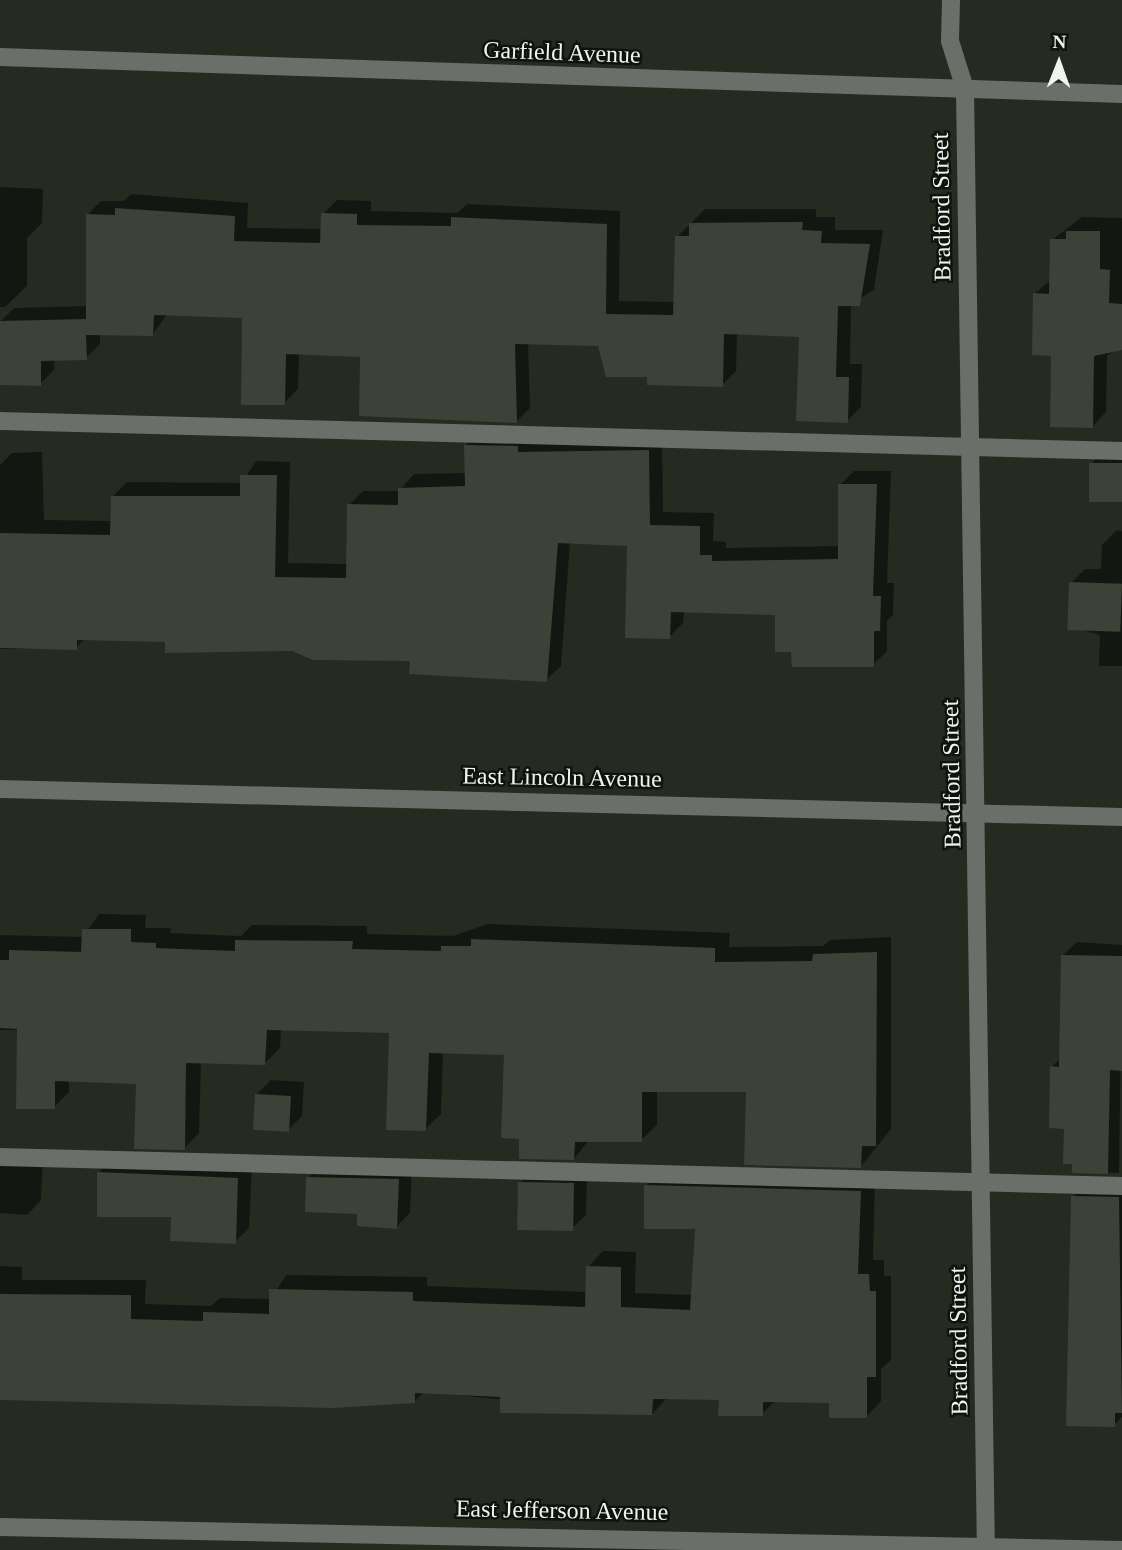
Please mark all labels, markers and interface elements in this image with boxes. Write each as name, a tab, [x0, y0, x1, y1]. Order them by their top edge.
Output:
north arrow	[1024, 28, 1094, 98]
text: N	[1052, 31, 1066, 52]
street label: Garfield Avenue	[482, 36, 642, 70]
street label: Bradford Street	[926, 132, 958, 282]
street label: Bradford Street	[936, 699, 968, 849]
street label: East Lincoln Avenue	[461, 762, 663, 794]
street label: Bradford Street	[943, 1266, 975, 1416]
street label: East Jefferson Avenue	[455, 1495, 669, 1527]

